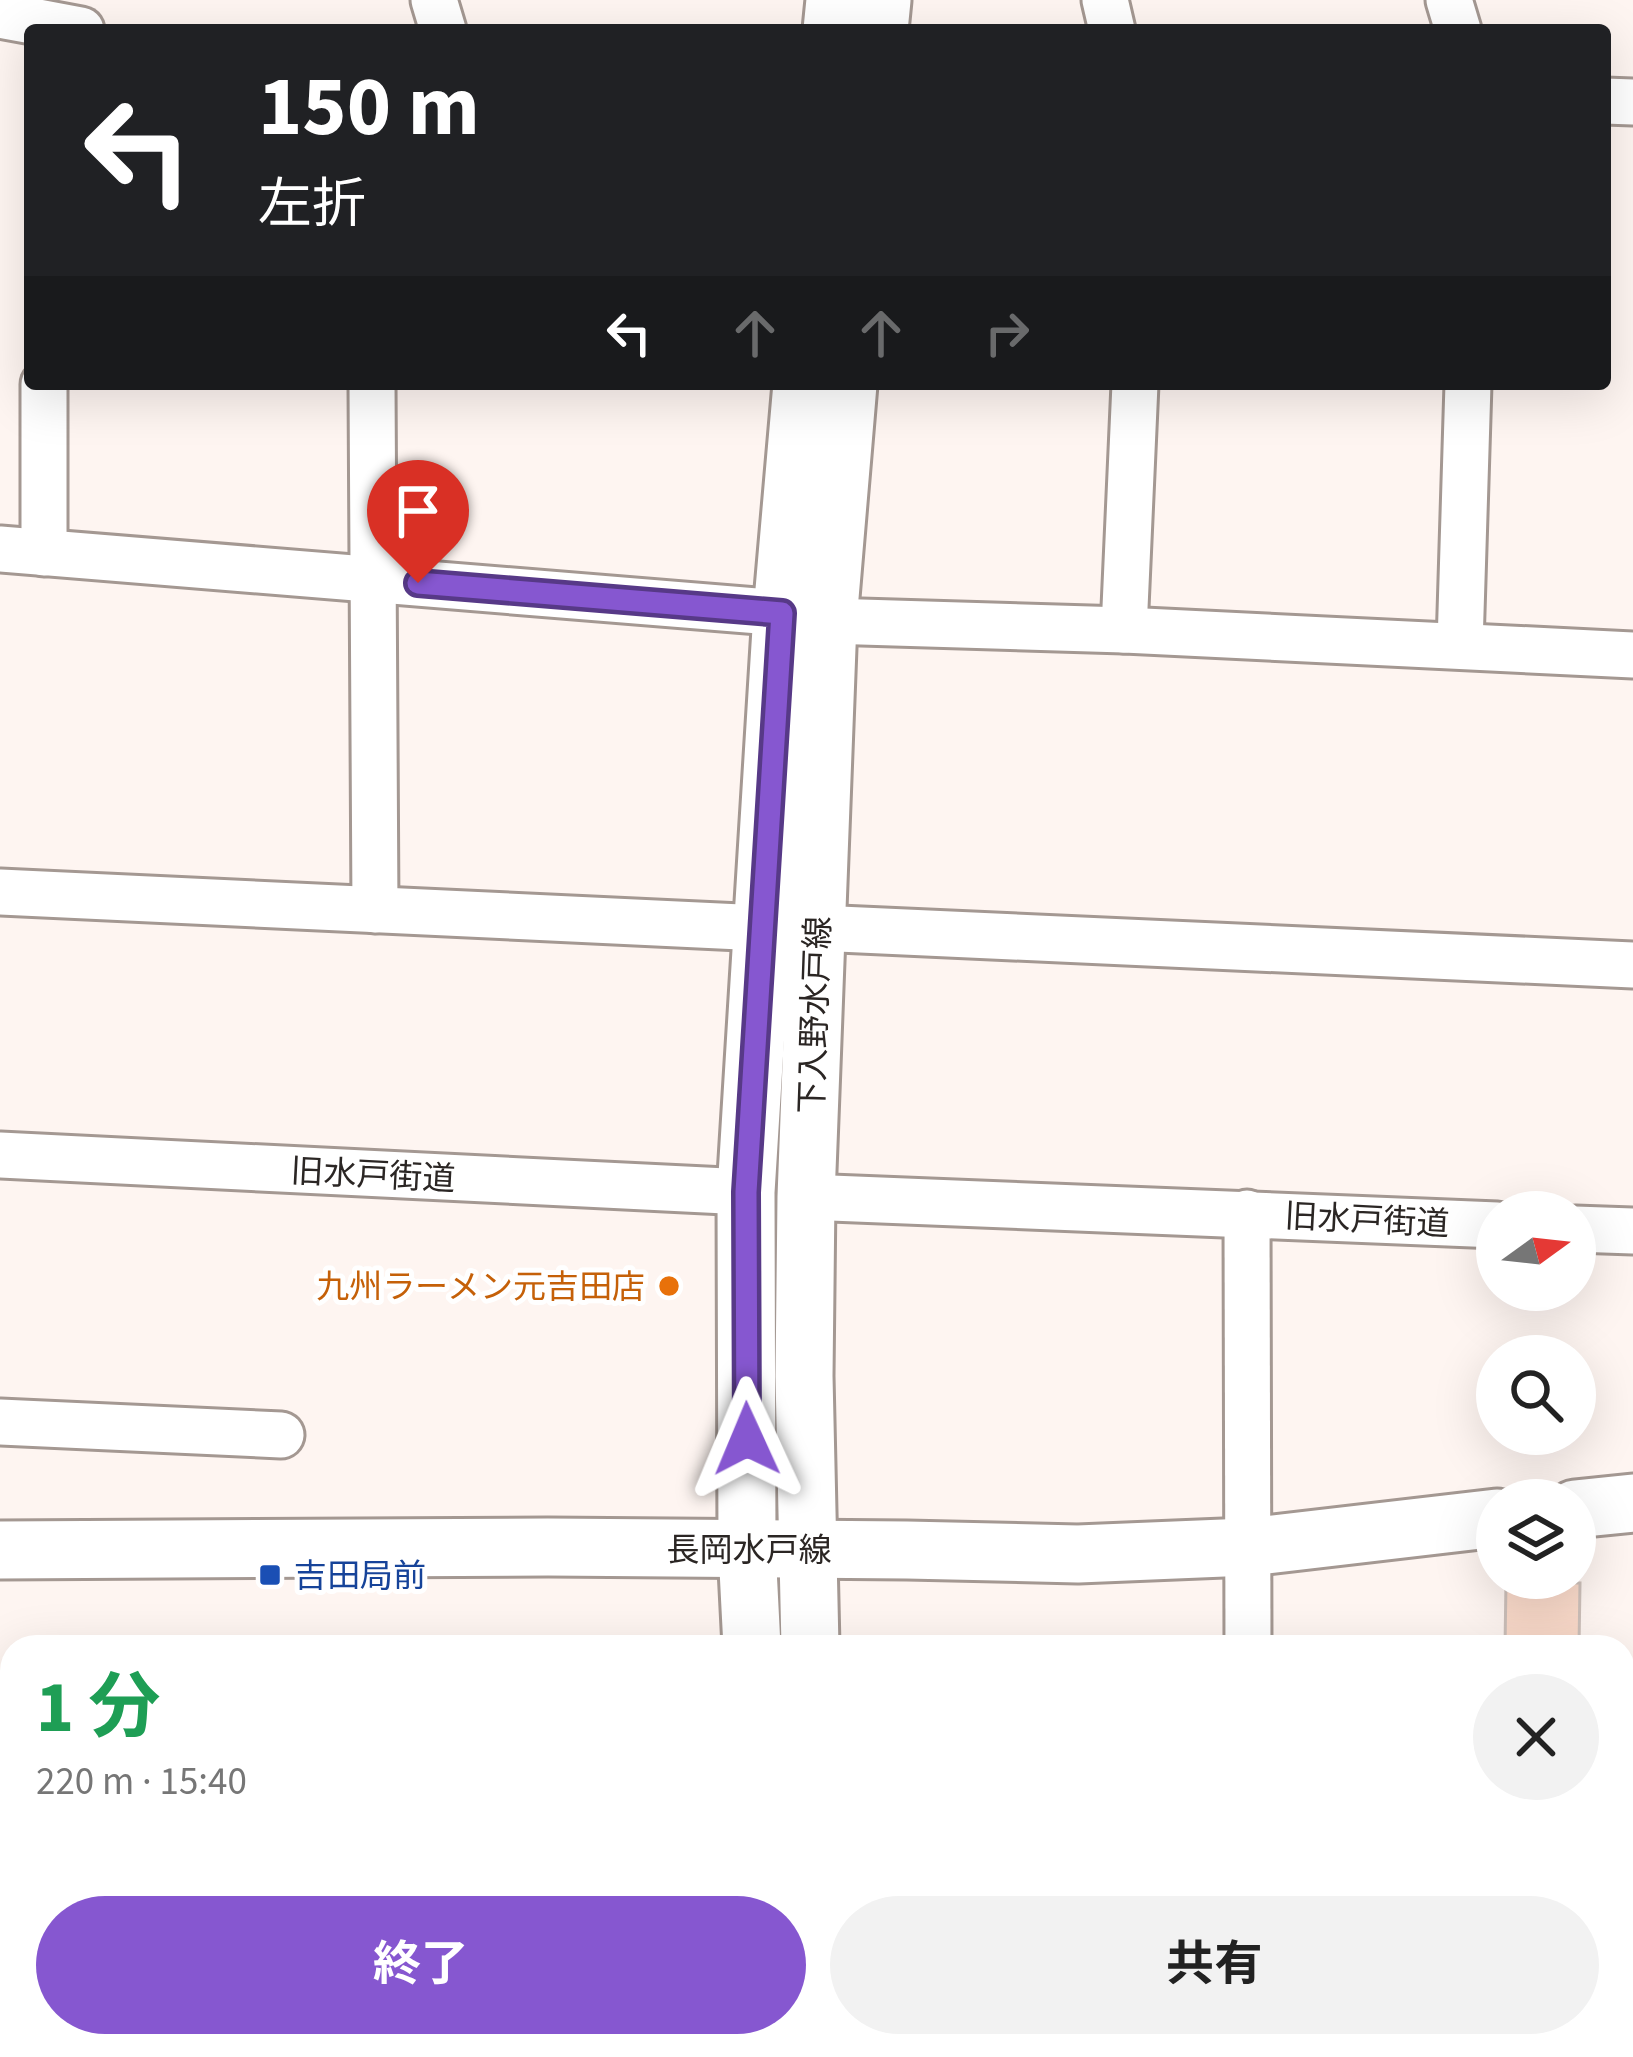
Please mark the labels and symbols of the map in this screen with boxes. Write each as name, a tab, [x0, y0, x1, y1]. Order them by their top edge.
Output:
pin	[367, 460, 469, 583]
street label: 下入野水戸線	[789, 915, 842, 1115]
street label: 旧水戸街道	[289, 1148, 457, 1203]
north arrow	[1476, 1191, 1596, 1311]
street label: 旧水戸街道	[1283, 1193, 1451, 1248]
place label: 九州ラーメン元吉田店	[316, 1264, 645, 1311]
marker: 九州ラーメン元吉田店	[656, 1273, 682, 1299]
position arrow	[684, 1376, 810, 1502]
street label: 長岡水戸線	[667, 1527, 832, 1574]
place label: 吉田局前	[294, 1553, 426, 1600]
marker: 吉田局前	[257, 1562, 283, 1588]

